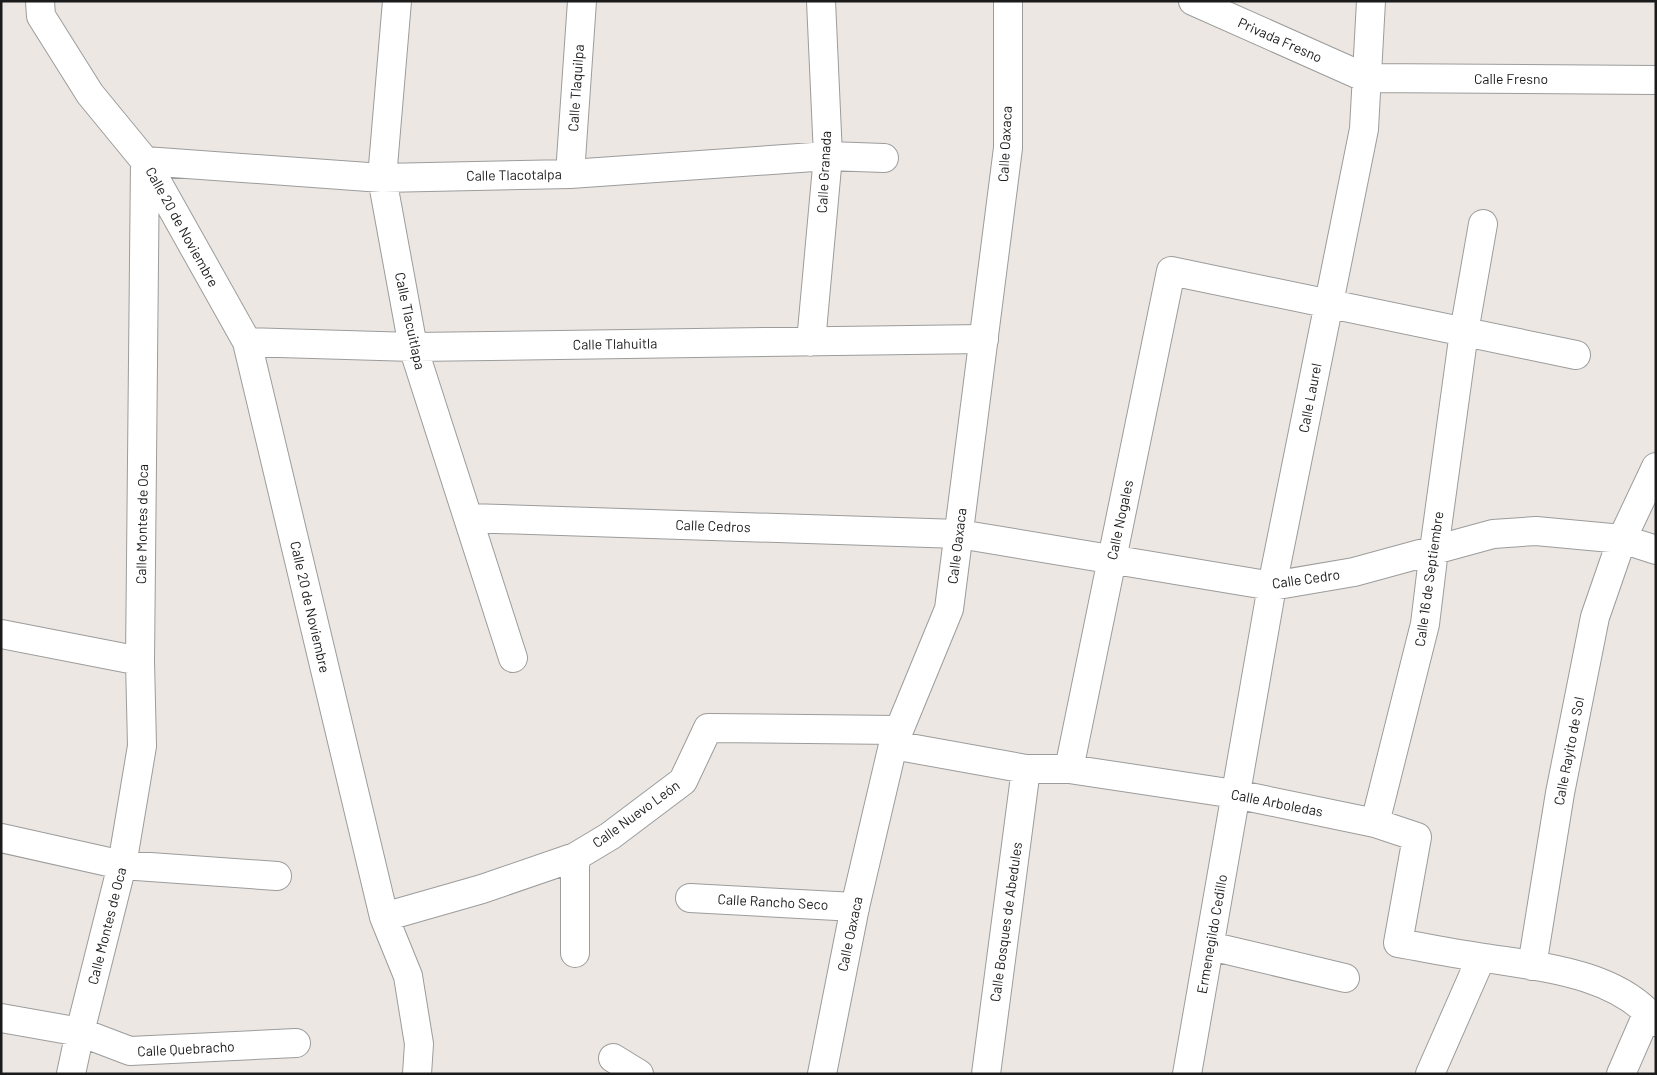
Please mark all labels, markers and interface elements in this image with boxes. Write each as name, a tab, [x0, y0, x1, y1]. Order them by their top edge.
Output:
street label: Privada Fresno	[1236, 13, 1325, 66]
street label: Calle Tlaquilpa	[564, 44, 587, 132]
street label: Calle Fresno	[1474, 70, 1548, 87]
street label: Calle Oaxaca	[994, 105, 1015, 183]
street label: Calle Granada	[813, 130, 834, 214]
street label: Calle 20 de Noviembre	[142, 164, 222, 290]
street label: Calle Tlacotalpa	[466, 165, 562, 184]
street label: Calle Tlacuitlapa	[392, 271, 429, 371]
street label: Calle Tlahuitla	[573, 334, 657, 353]
street label: Calle Laurel	[1294, 362, 1325, 434]
street label: Calle Montes de Oca	[132, 464, 151, 584]
street label: Calle Nogales	[1103, 478, 1136, 561]
street label: Calle Oaxaca	[943, 507, 970, 585]
street label: Calle 16 de Septiembre	[1411, 510, 1446, 648]
street label: Calle Cedros	[675, 516, 751, 535]
street label: Calle 20 de Noviembre	[287, 539, 334, 674]
street label: Calle Cedro	[1271, 565, 1341, 592]
street label: Calle Rayito de Sol	[1550, 695, 1587, 807]
street label: Calle Nuevo León	[589, 776, 683, 851]
street label: Calle Arboledas	[1230, 785, 1325, 820]
street label: Calle Bosques de Abedules	[986, 841, 1025, 1003]
street label: Calle Montes de Oca	[84, 865, 129, 986]
street label: Ermenegildo Cedillo	[1193, 873, 1230, 995]
street label: Calle Rancho Seco	[717, 890, 829, 913]
street label: Calle Oaxaca	[833, 895, 866, 973]
street label: Calle Quebracho	[137, 1037, 235, 1060]

